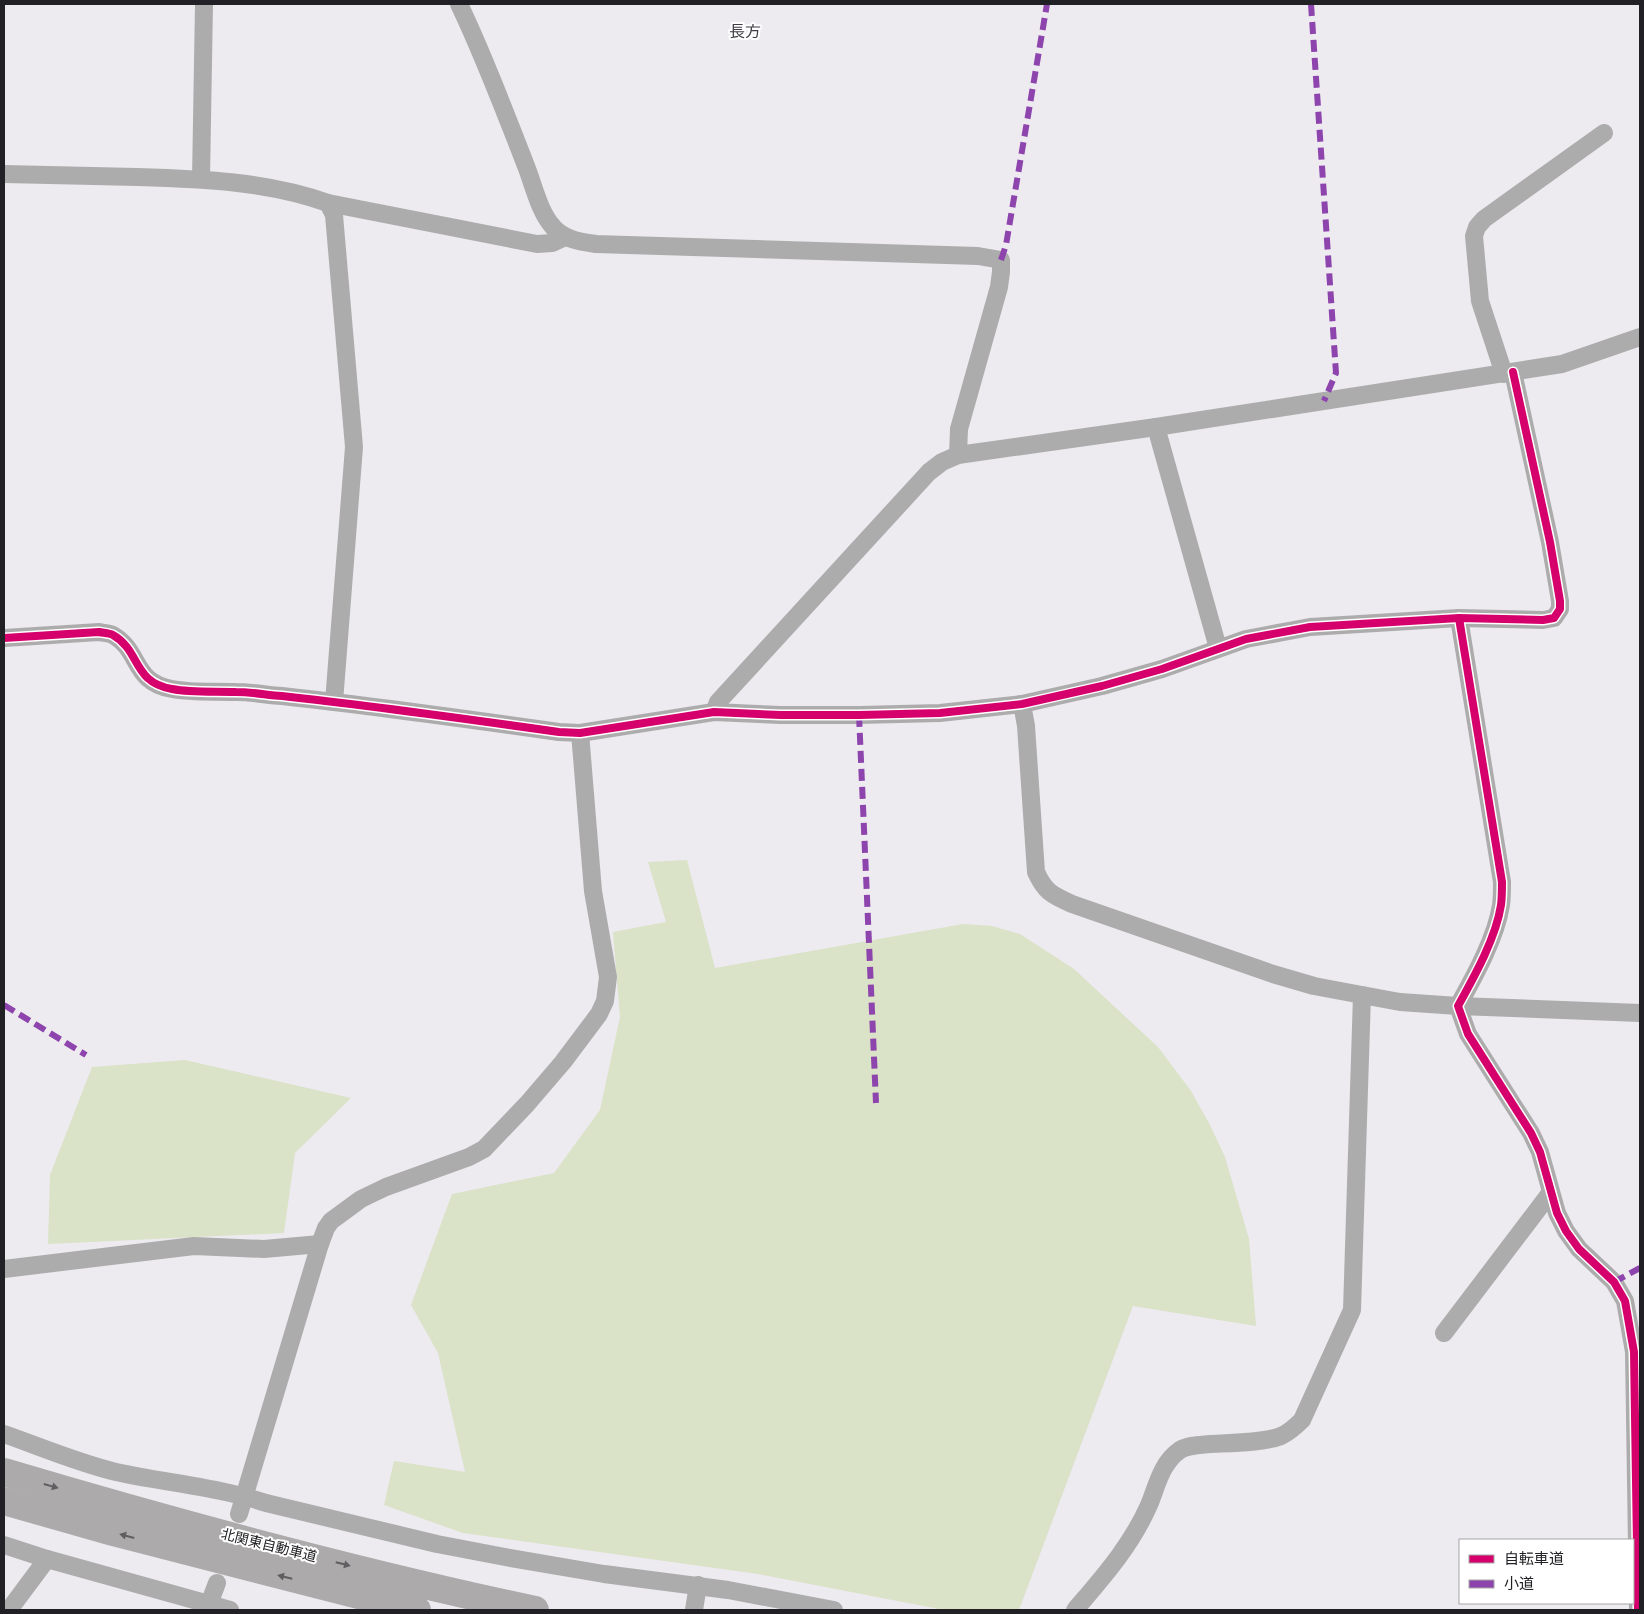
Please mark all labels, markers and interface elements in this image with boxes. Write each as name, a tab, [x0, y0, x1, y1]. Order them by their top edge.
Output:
district label: 長方	[729, 20, 761, 42]
one-way arrow	[43, 1482, 58, 1490]
street label: 北関東自動車道	[219, 1524, 319, 1566]
one-way arrow	[120, 1532, 135, 1540]
legend	[1459, 1539, 1634, 1604]
text: 自転車道	[1504, 1548, 1564, 1569]
one-way arrow	[335, 1560, 350, 1568]
one-way arrow	[277, 1573, 292, 1581]
text: 小道	[1504, 1573, 1534, 1594]

